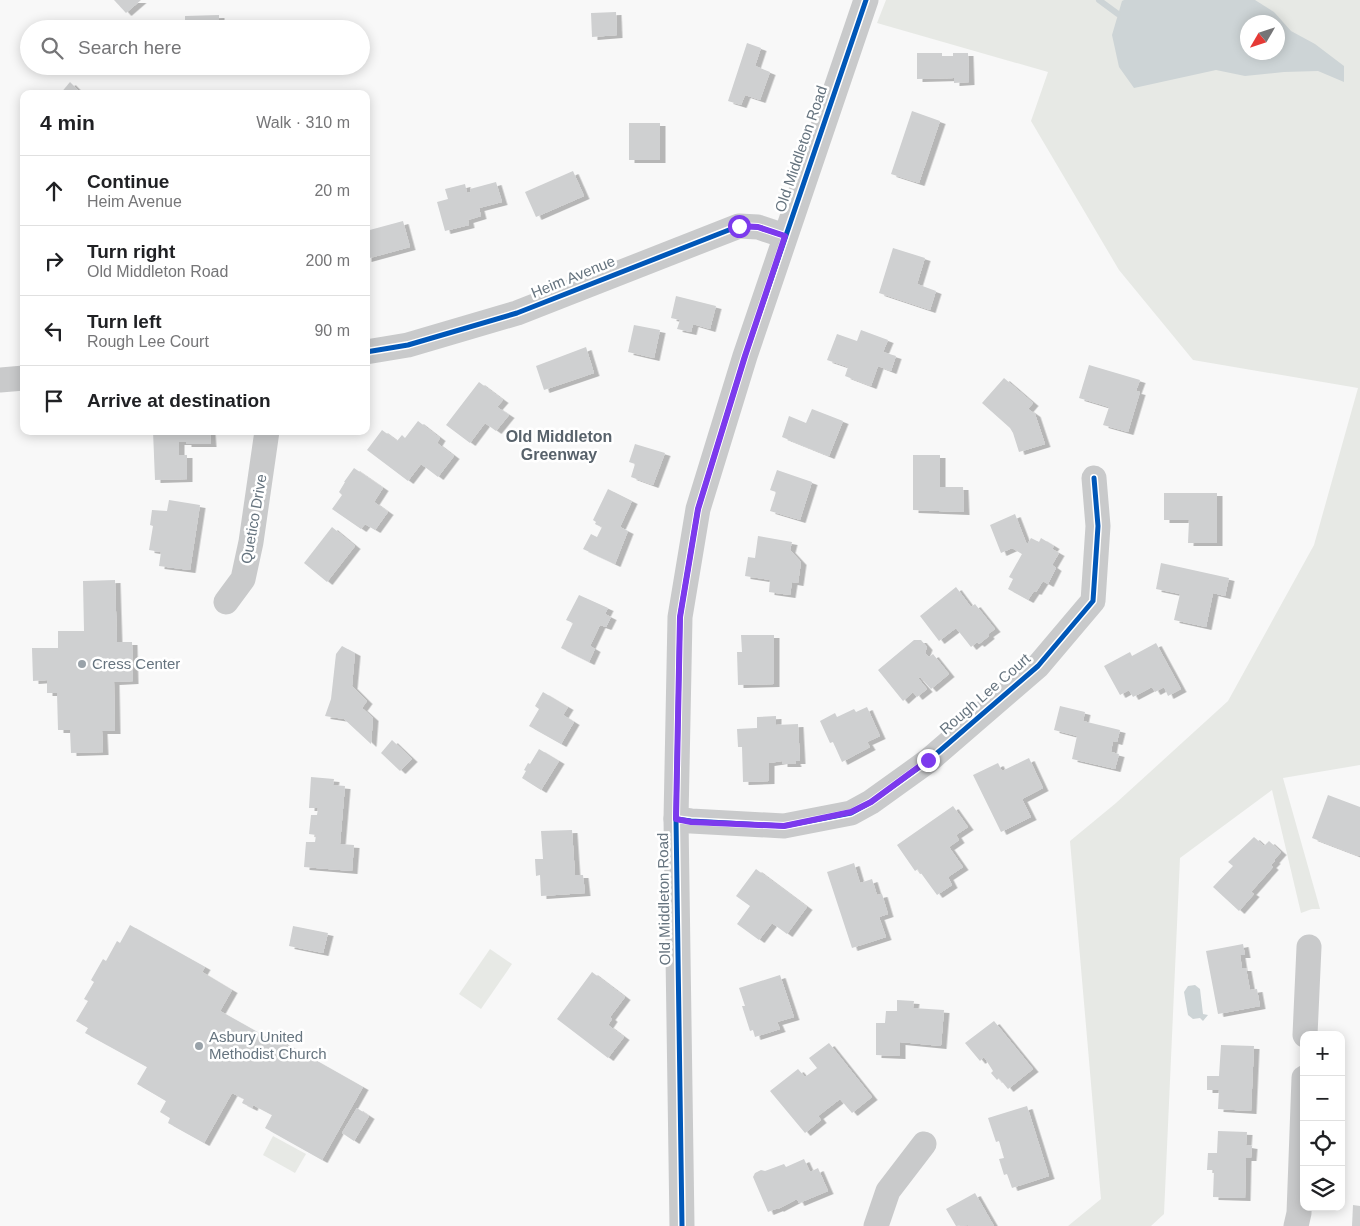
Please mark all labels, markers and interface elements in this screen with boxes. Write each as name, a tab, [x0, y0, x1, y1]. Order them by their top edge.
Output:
north arrow	[1240, 15, 1285, 60]
search box	[20, 20, 370, 75]
icon: search	[38, 34, 66, 62]
text: Search here	[78, 37, 182, 58]
street label: Old Middleton Road	[771, 83, 830, 214]
text: 4 min	[40, 111, 95, 134]
text: Walk · 310 m	[256, 114, 350, 131]
text: Continue	[87, 171, 169, 192]
icon: ahead	[40, 177, 68, 205]
text: 20 m	[314, 182, 350, 199]
text: Heim Avenue	[87, 193, 182, 210]
route start	[728, 215, 751, 238]
text: Turn right	[87, 241, 175, 262]
icon: right	[40, 247, 68, 275]
text: 200 m	[306, 252, 350, 269]
street label: Heim Avenue	[528, 252, 617, 301]
text: Old Middleton Road	[87, 263, 228, 280]
text: Turn left	[87, 311, 162, 332]
icon: left	[40, 317, 68, 345]
text: 90 m	[314, 322, 350, 339]
text: Rough Lee Court	[87, 333, 209, 350]
icon: arrive	[40, 387, 68, 415]
text: Arrive at destination	[87, 390, 271, 411]
district label: Old Middleton Greenway	[506, 428, 612, 463]
street label: Quetico Drive	[237, 473, 270, 565]
street label: Rough Lee Court	[936, 649, 1034, 738]
place label: Cress Center	[92, 655, 180, 672]
marker: Cress Center	[76, 658, 88, 670]
route end	[917, 749, 940, 772]
street label: Old Middleton Road	[654, 833, 673, 965]
place label: Asbury United Methodist Church	[209, 1028, 327, 1062]
map controls	[1300, 1031, 1345, 1211]
button: +	[1300, 1031, 1345, 1076]
marker: Asbury United Methodist Church	[193, 1040, 205, 1052]
button: −	[1300, 1076, 1345, 1121]
button: locate	[1300, 1121, 1345, 1166]
button: layers	[1300, 1166, 1345, 1211]

